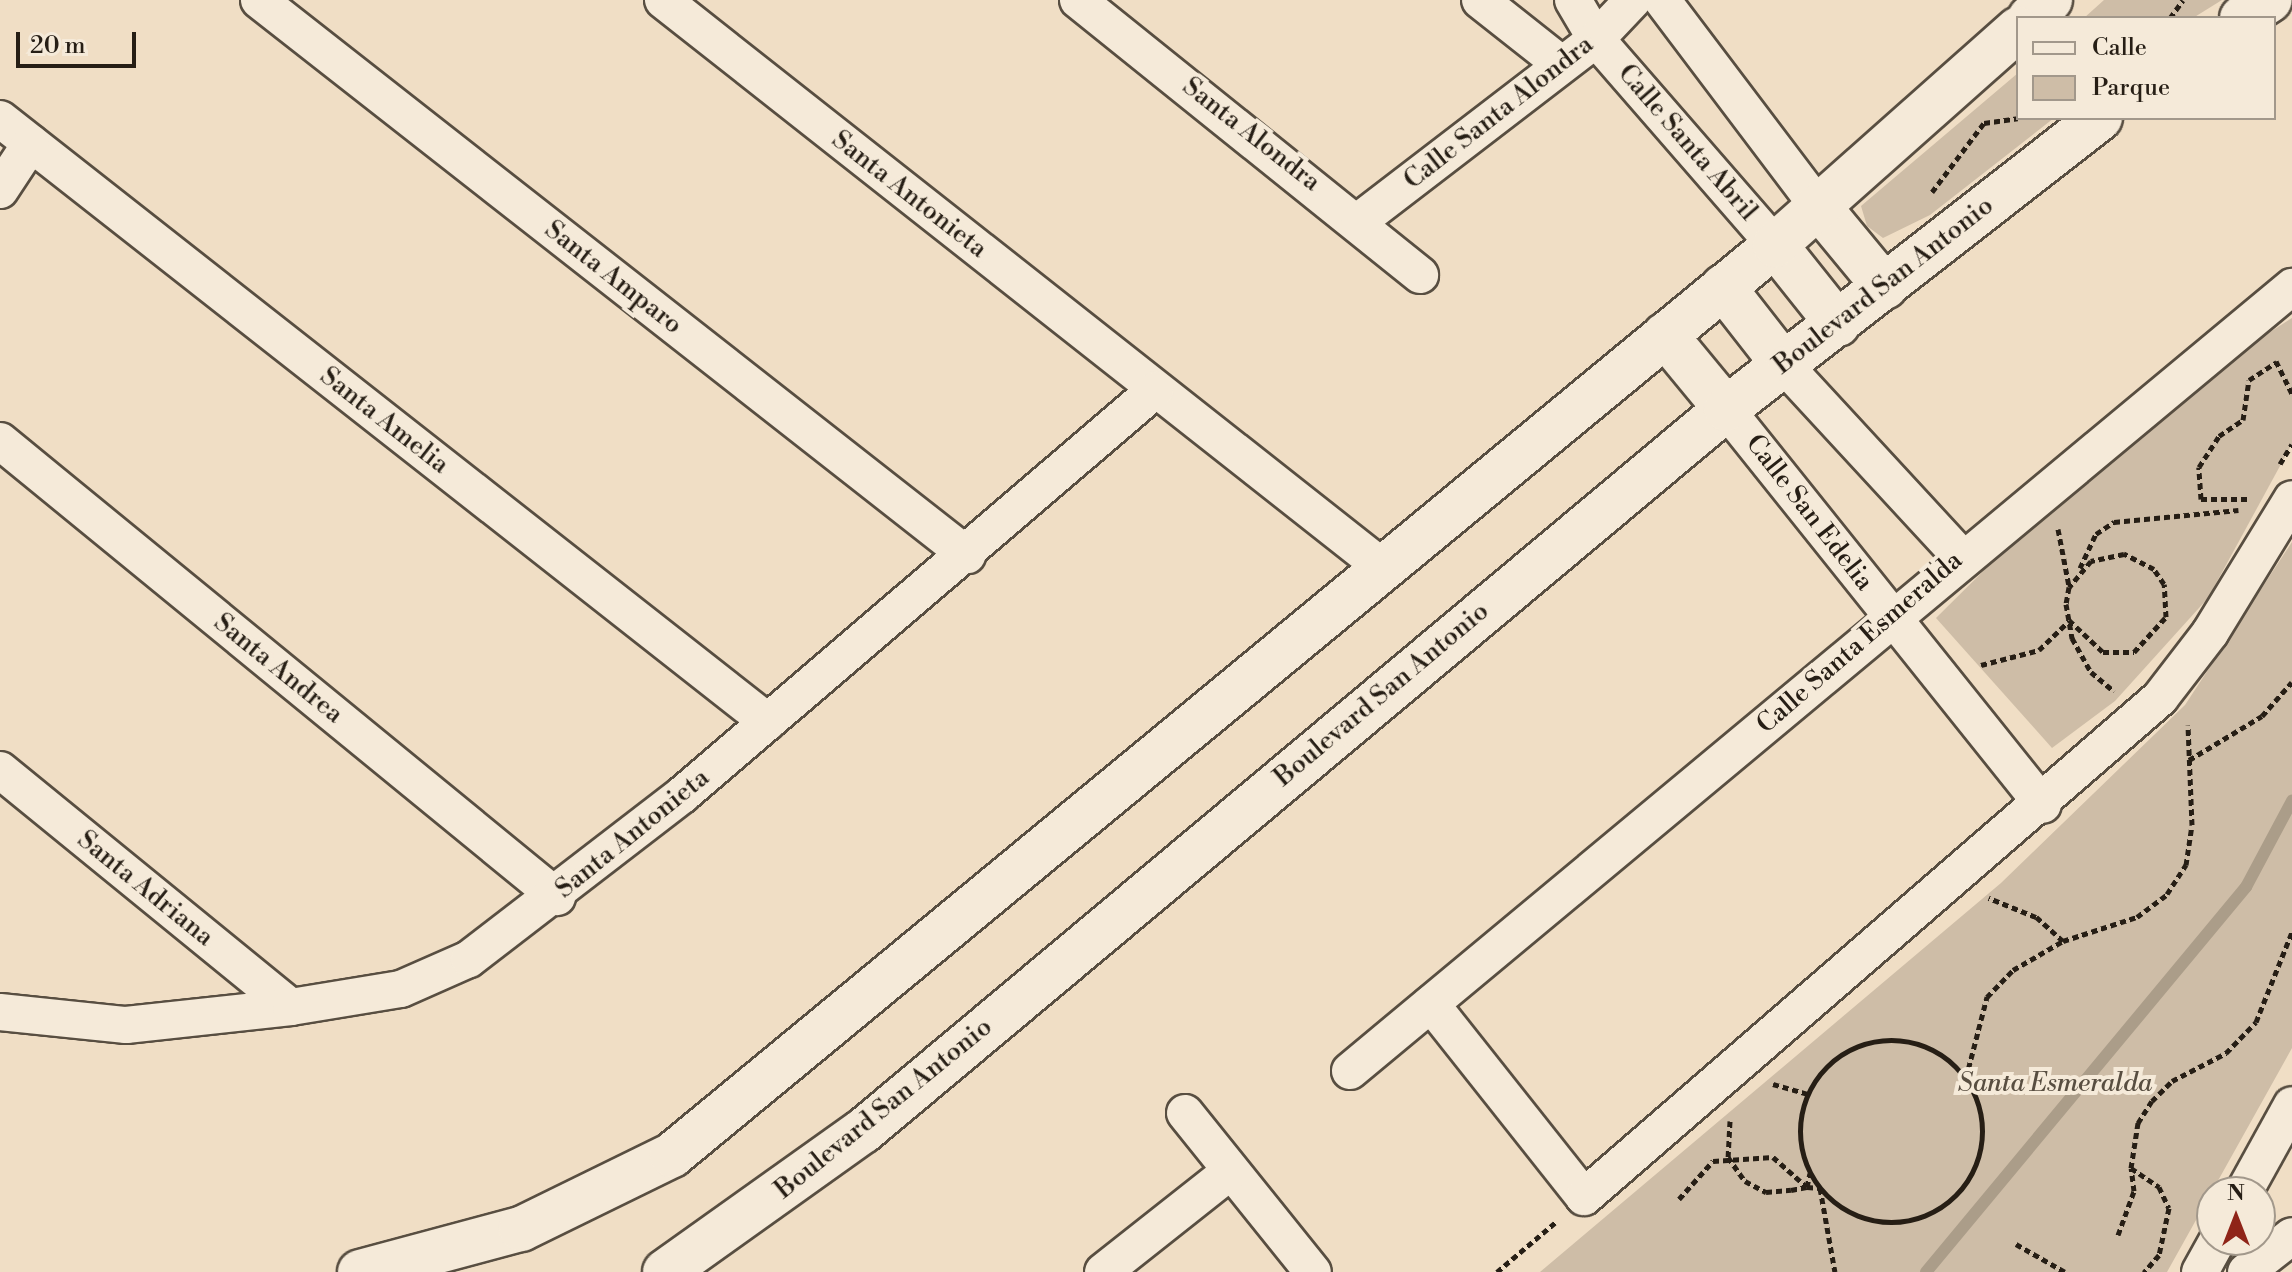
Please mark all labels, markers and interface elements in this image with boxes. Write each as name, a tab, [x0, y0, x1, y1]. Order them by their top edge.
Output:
scale bar	[20, 16, 140, 66]
legend	[2016, 16, 2276, 120]
street label: Calle Santa Alondra	[1398, 30, 1600, 196]
text: 20 m	[30, 31, 86, 61]
text: Calle	[2092, 33, 2147, 63]
street label: Calle Santa Abril	[1611, 58, 1763, 228]
street label: Santa Alondra	[1176, 71, 1326, 199]
text: Parque	[2092, 73, 2170, 103]
street label: Santa Antonieta	[825, 125, 993, 265]
street label: Boulevard San Antonio	[1768, 191, 2000, 381]
street label: Santa Amparo	[538, 215, 688, 341]
street label: Santa Amelia	[313, 361, 455, 481]
street label: Calle San Edelia	[1738, 429, 1880, 597]
street label: Calle Santa Esmeralda	[1751, 545, 1969, 741]
street label: Boulevard San Antonio	[1269, 596, 1495, 794]
street label: Santa Andrea	[207, 607, 349, 731]
street label: Santa Antonieta	[550, 763, 716, 905]
street label: Santa Adriana	[71, 825, 219, 953]
street label: Boulevard San Antonio	[769, 1012, 999, 1206]
park label: Santa Esmeralda	[1958, 1068, 2152, 1100]
north arrow	[2196, 1176, 2276, 1256]
text: N	[2227, 1180, 2245, 1207]

